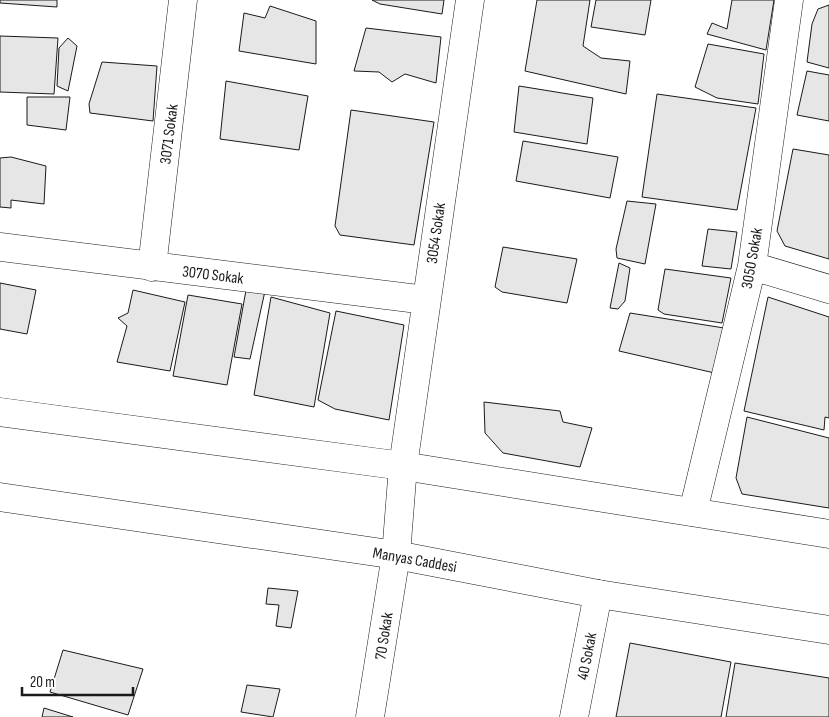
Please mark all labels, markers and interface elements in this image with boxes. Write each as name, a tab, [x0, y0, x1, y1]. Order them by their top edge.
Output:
street label: 3071 Sokak	[156, 103, 183, 165]
street label: 3054 Sokak	[423, 201, 450, 265]
street label: 3050 Sokak	[738, 226, 767, 290]
street label: 3070 Sokak	[181, 262, 245, 289]
street label: Manyas Caddesi	[371, 544, 458, 577]
street label: 70 Sokak	[371, 611, 398, 661]
street label: 40 Sokak	[574, 631, 601, 682]
scale bar	[22, 664, 134, 696]
text: 20 m	[30, 673, 55, 692]

